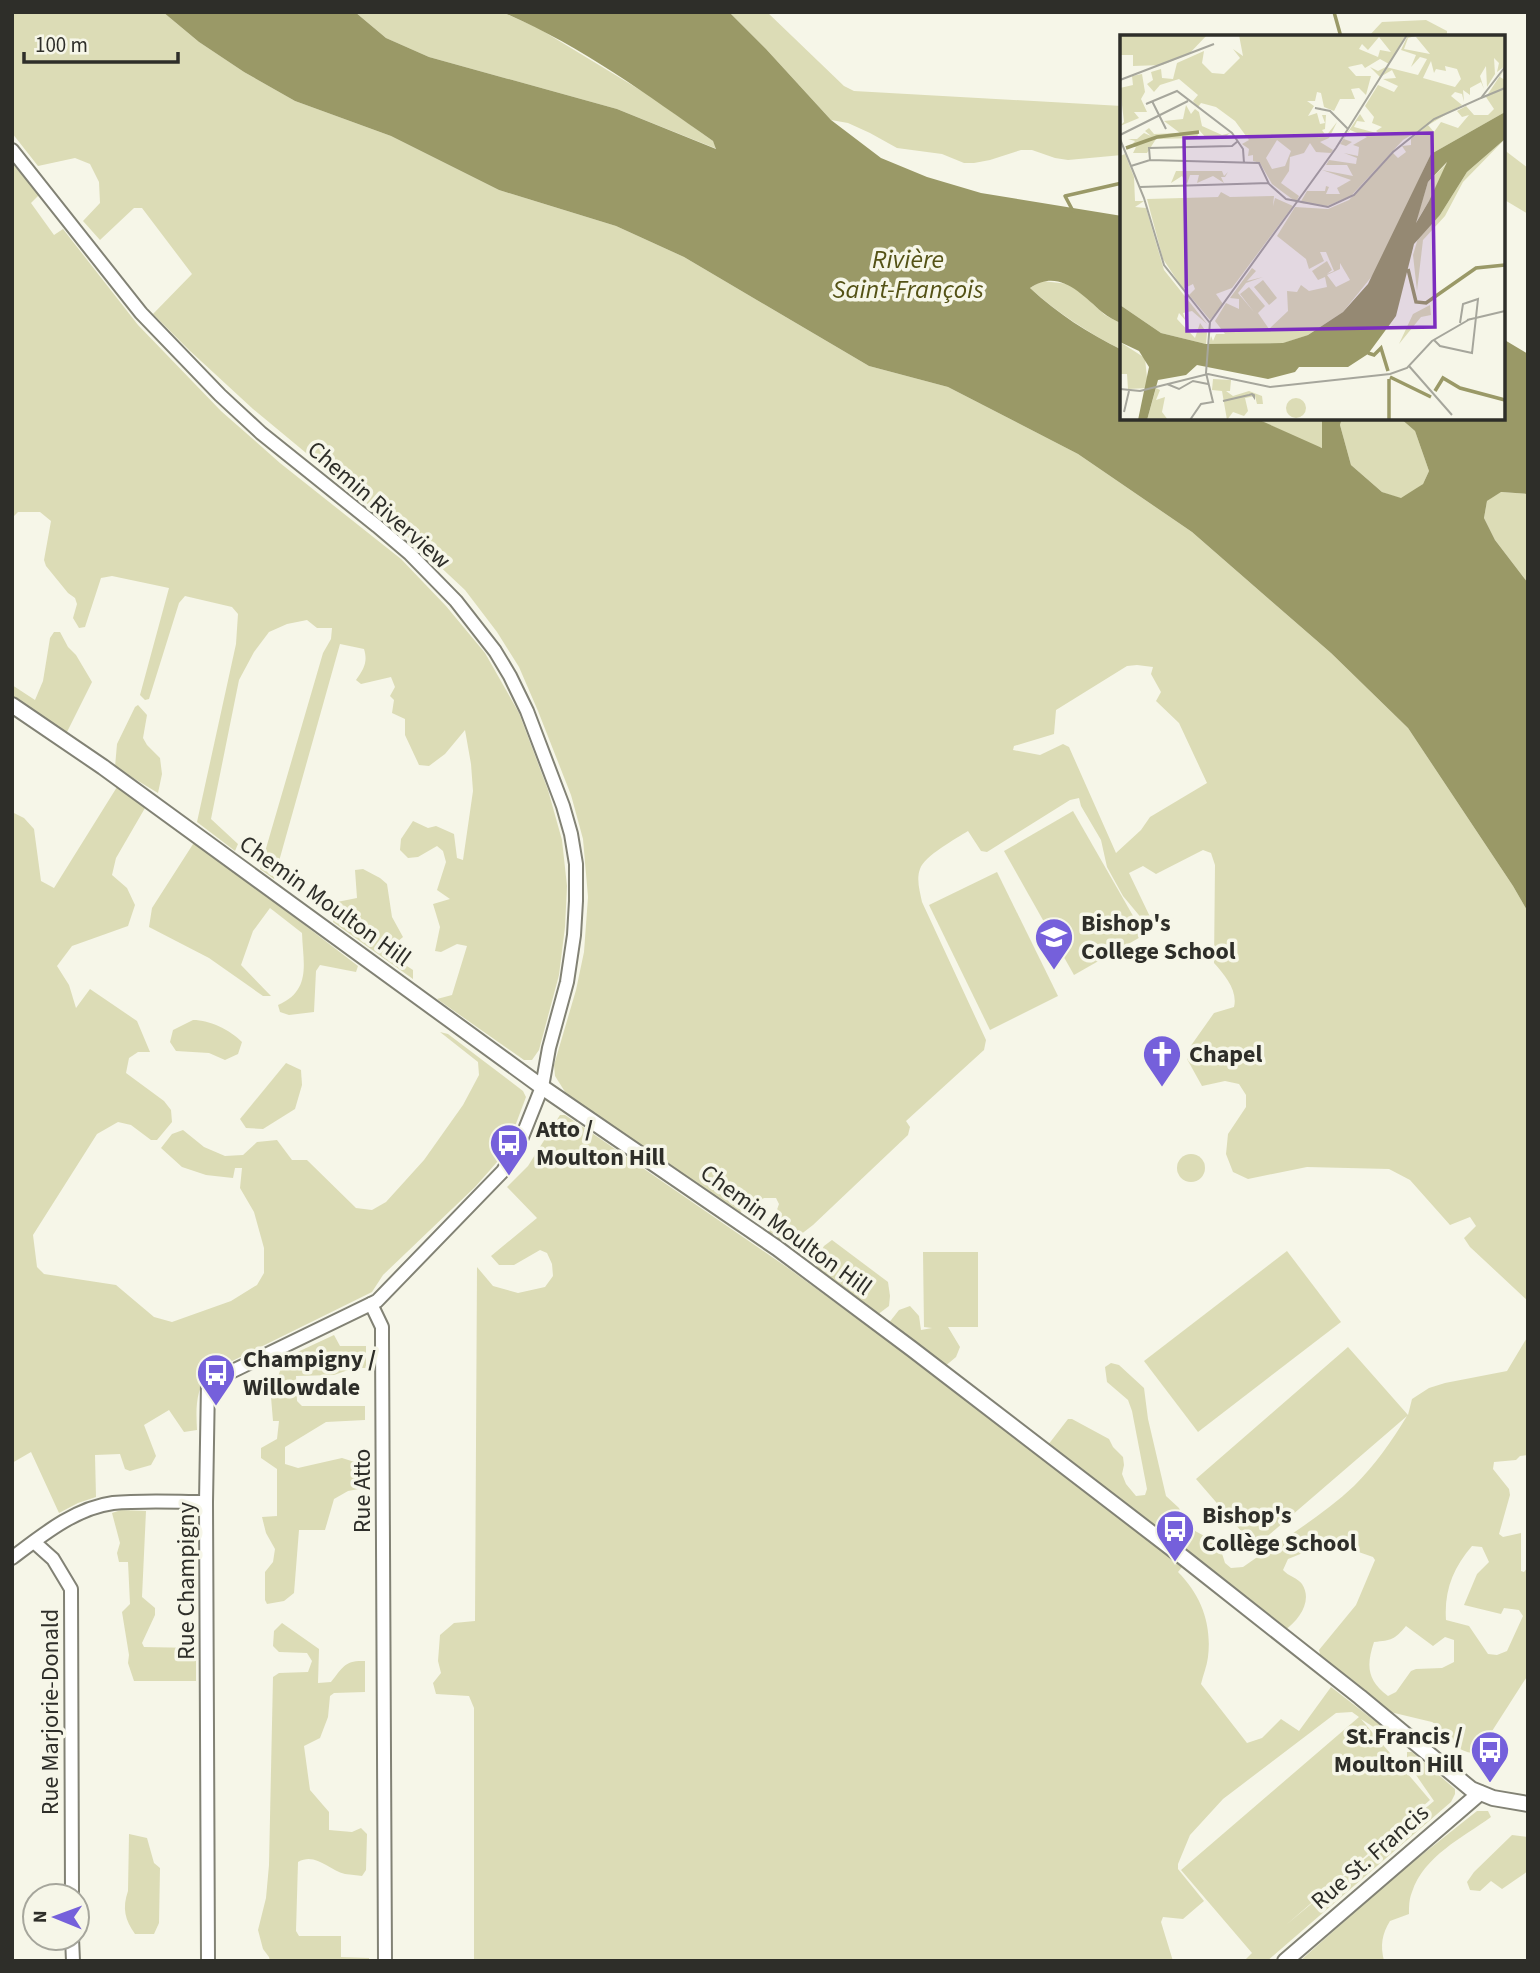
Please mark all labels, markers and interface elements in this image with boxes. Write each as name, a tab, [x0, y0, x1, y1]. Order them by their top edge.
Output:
scale bar	[24, 21, 178, 65]
text: 100 m	[35, 30, 88, 60]
inset map	[1120, 35, 1505, 420]
water label: Rivière Saint-François	[832, 241, 984, 308]
street label: Chemin Riverview	[299, 433, 459, 577]
street label: Chemin Moulton Hill	[232, 827, 418, 975]
place label: Bishop's College School	[1081, 906, 1236, 969]
school or university icon: Bishop's College School	[1033, 916, 1075, 971]
church icon: Chapel	[1141, 1033, 1183, 1088]
place label: Chapel	[1189, 1037, 1263, 1072]
place label: Atto / Moulton Hill	[535, 1112, 665, 1175]
bus stop icon: Atto / Moulton Hill	[488, 1122, 530, 1177]
street label: Chemin Moulton Hill	[693, 1156, 879, 1304]
place label: Champigny / Willowdale	[243, 1342, 376, 1405]
bus stop icon: Champigny / Willowdale	[195, 1352, 237, 1407]
street label: Rue Atto	[345, 1449, 380, 1533]
place label: Bishop's Collège School	[1202, 1498, 1357, 1561]
street label: Rue Champigny	[169, 1502, 204, 1660]
bus stop icon: Bishop's Collège School	[1154, 1508, 1196, 1563]
street label: Rue Marjorie-Donald	[33, 1609, 68, 1815]
place label: St.Francis / Moulton Hill	[1334, 1719, 1463, 1782]
bus stop icon: St.Francis / Moulton Hill	[1469, 1729, 1511, 1784]
street label: Rue St. Francis	[1303, 1796, 1437, 1918]
north arrow	[21, 1882, 91, 1952]
text: N	[27, 1910, 54, 1923]

